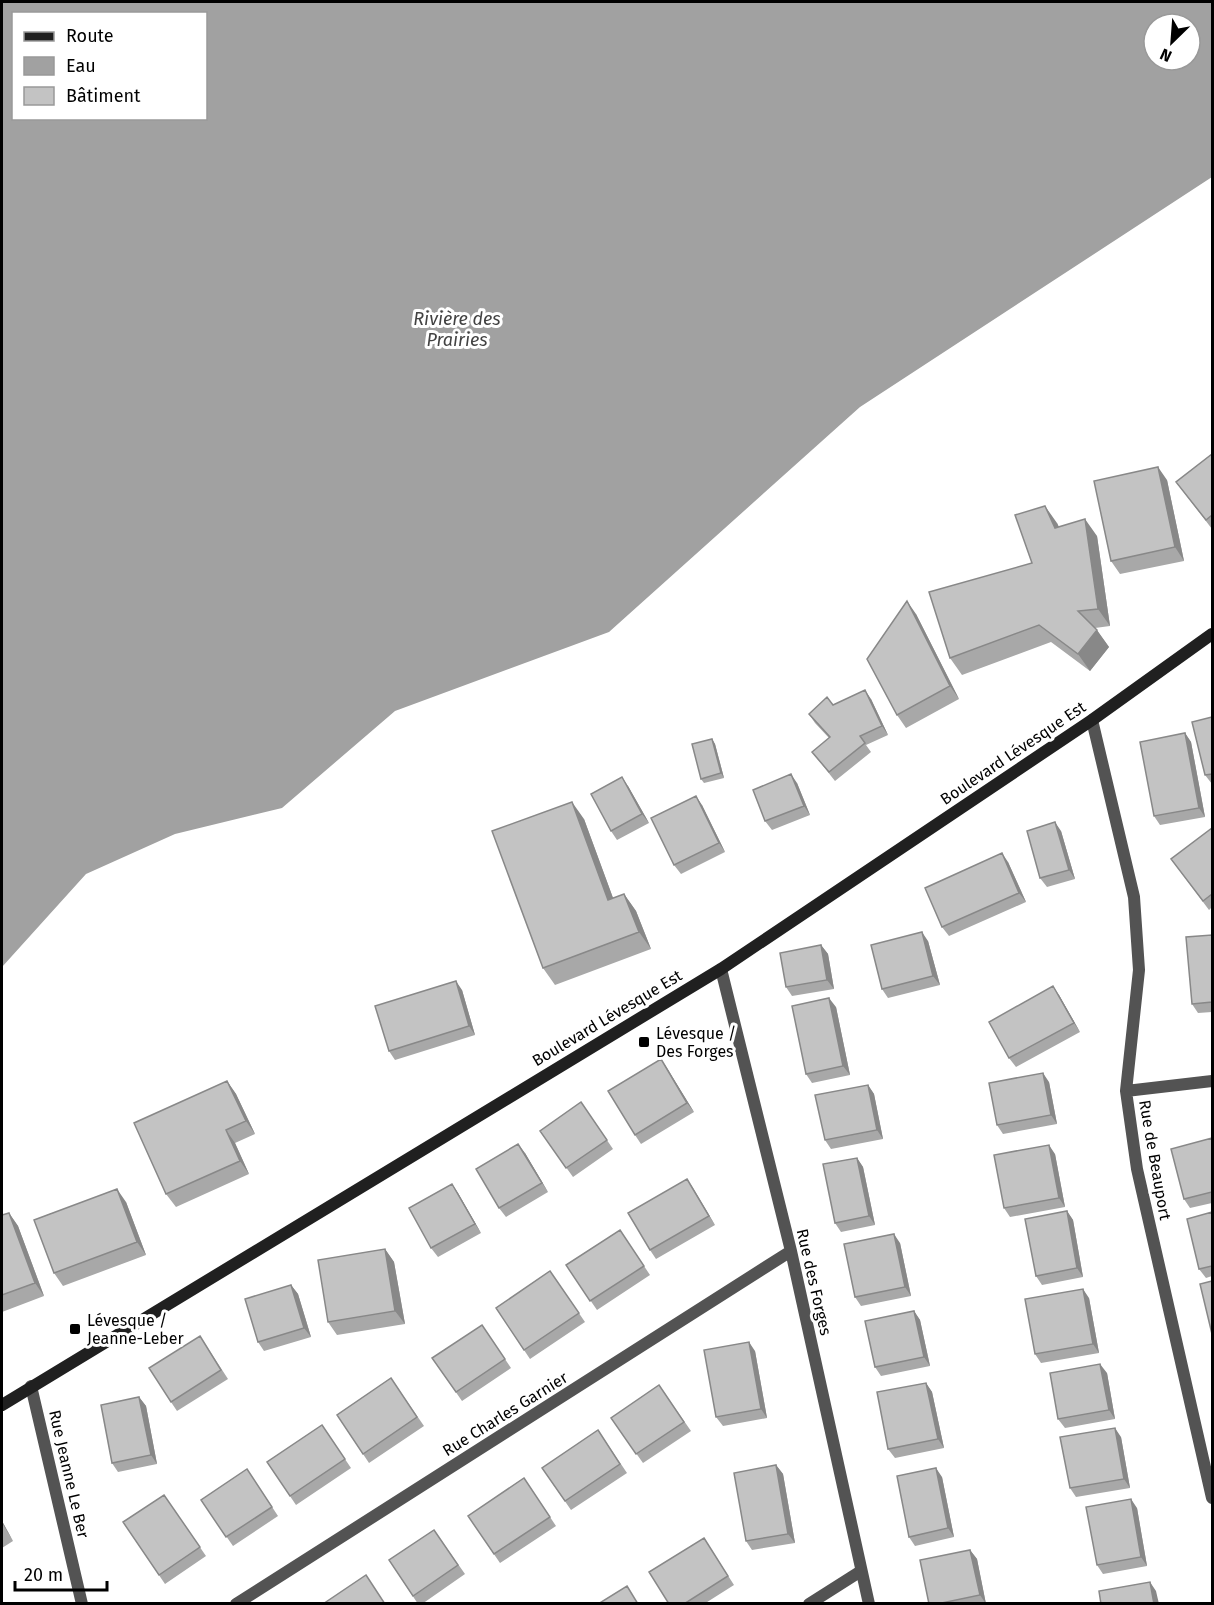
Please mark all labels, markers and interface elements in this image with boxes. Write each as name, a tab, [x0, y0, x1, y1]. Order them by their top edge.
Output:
legend	[12, 12, 207, 120]
north arrow	[1142, 12, 1202, 72]
text: Route	[66, 25, 114, 47]
text: N	[1157, 44, 1175, 66]
text: Eau	[66, 55, 96, 77]
text: Bâtiment	[66, 85, 141, 107]
water label: Rivière des Prairies	[413, 308, 501, 351]
street label: Boulevard Lévesque Est	[937, 697, 1089, 809]
street label: Boulevard Lévesque Est	[529, 966, 685, 1070]
place label: Lévesque / Des Forges	[656, 1024, 736, 1061]
marker: Lévesque / Des Forges	[637, 1035, 651, 1049]
street label: Rue de Beauport	[1135, 1098, 1175, 1222]
street label: Rue des Forges	[793, 1227, 835, 1337]
place label: Lévesque / Jeanne-Leber	[87, 1311, 185, 1348]
marker: Lévesque / Jeanne-Leber	[68, 1322, 82, 1336]
street label: Rue Charles Garnier	[439, 1367, 572, 1460]
street label: Rue Jeanne Le Ber	[45, 1408, 93, 1541]
scale bar	[15, 1554, 106, 1592]
text: 20 m	[24, 1564, 63, 1586]

